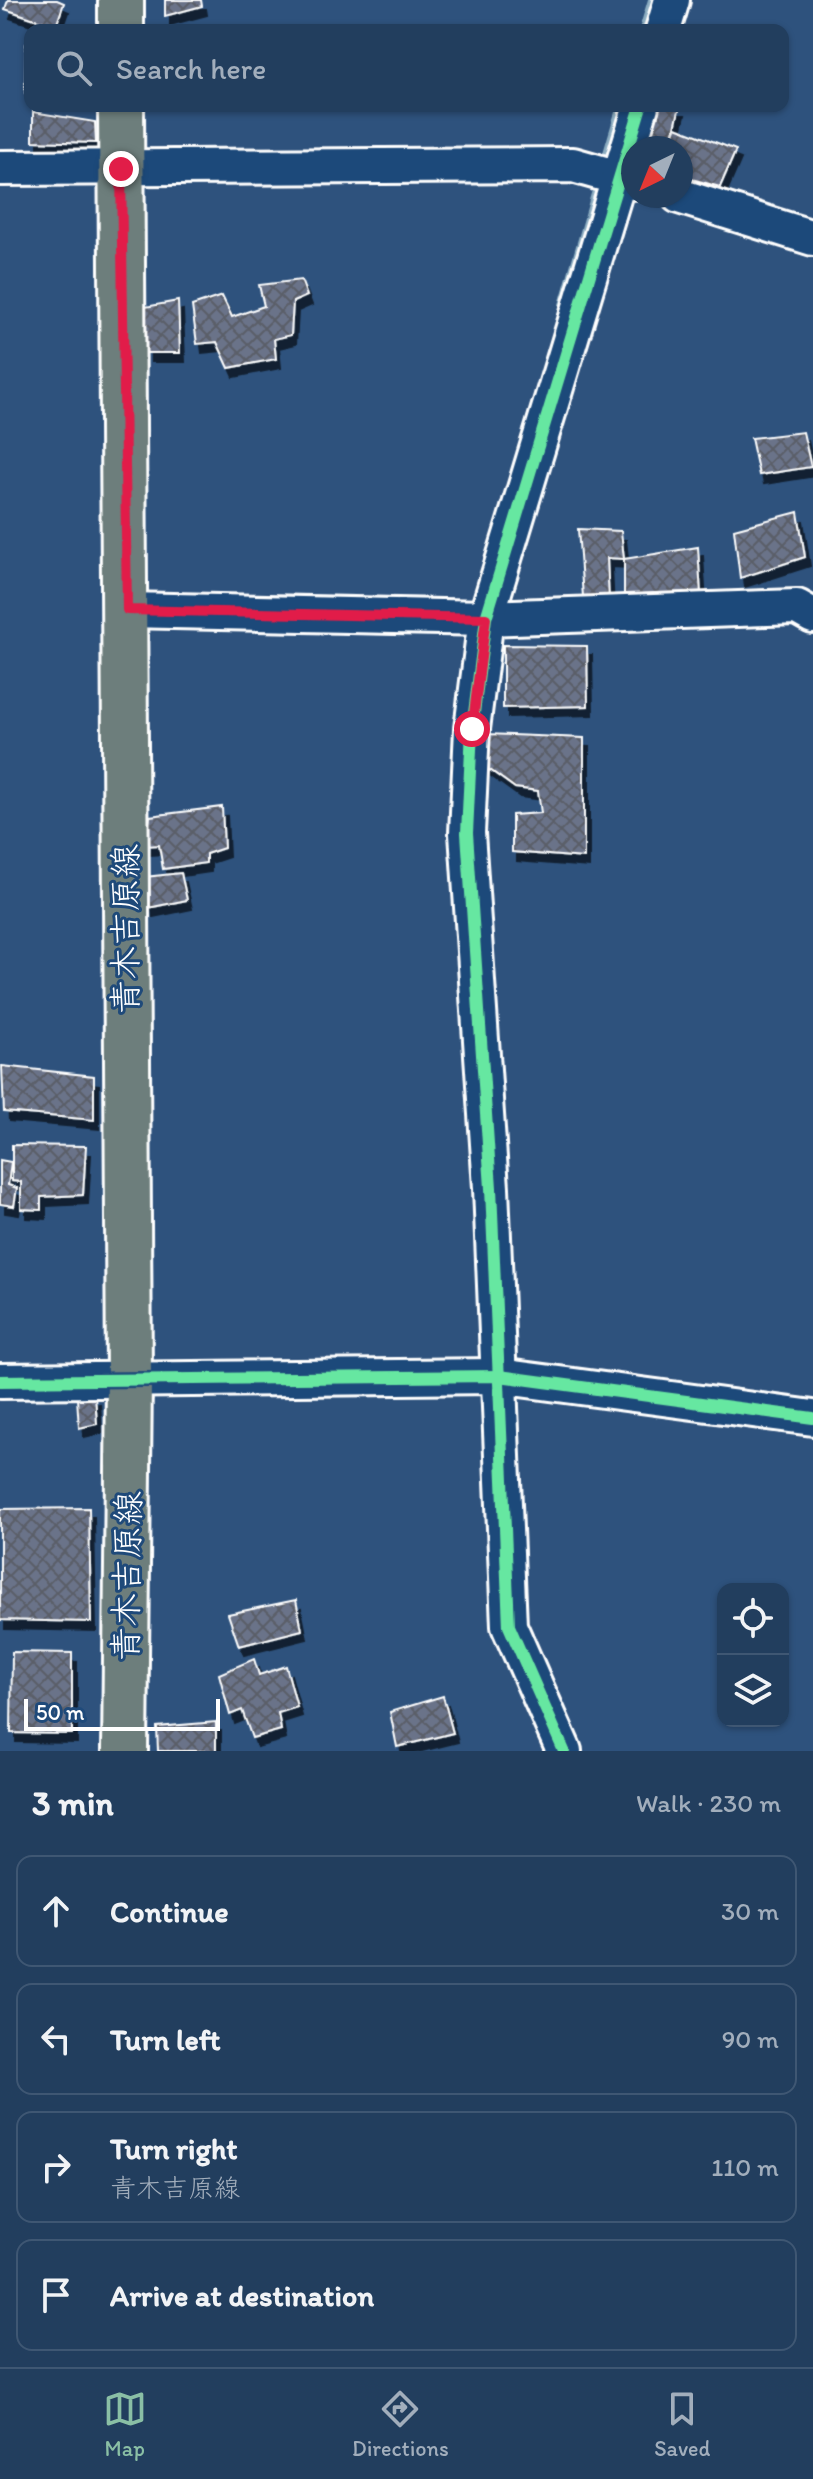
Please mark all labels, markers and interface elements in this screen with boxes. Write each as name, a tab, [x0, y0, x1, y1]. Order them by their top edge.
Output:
search box	[24, 24, 789, 112]
icon: search	[52, 46, 96, 90]
text: Search here	[116, 50, 266, 87]
north arrow	[621, 136, 693, 208]
route end	[103, 151, 139, 187]
route start	[454, 711, 490, 747]
street label: 青木吉原線	[105, 844, 146, 1014]
street label: 青木吉原線	[105, 1491, 149, 1661]
map controls	[717, 1583, 789, 1727]
button: locate	[717, 1583, 789, 1655]
button: layers	[717, 1655, 789, 1727]
scale bar	[24, 1695, 220, 1731]
text: 50 m	[36, 1699, 85, 1726]
text: 3 min	[32, 1783, 114, 1824]
text: Walk · 230 m	[636, 1787, 781, 1819]
icon: ahead	[34, 1889, 78, 1933]
text: Continue	[110, 1893, 229, 1930]
text: 30 m	[721, 1895, 779, 1927]
icon: left	[34, 2017, 78, 2061]
text: Turn left	[110, 2021, 221, 2058]
text: 90 m	[722, 2023, 779, 2055]
text: Turn right	[110, 2130, 238, 2167]
icon: right	[34, 2145, 78, 2189]
text: 110 m	[711, 2151, 779, 2183]
text: 青木吉原線	[110, 2172, 240, 2204]
icon: arrive	[34, 2273, 78, 2317]
text: Arrive at destination	[110, 2277, 374, 2314]
tab: Map	[103, 2387, 147, 2462]
tab: Directions	[352, 2387, 449, 2462]
tab: Saved	[654, 2387, 710, 2462]

